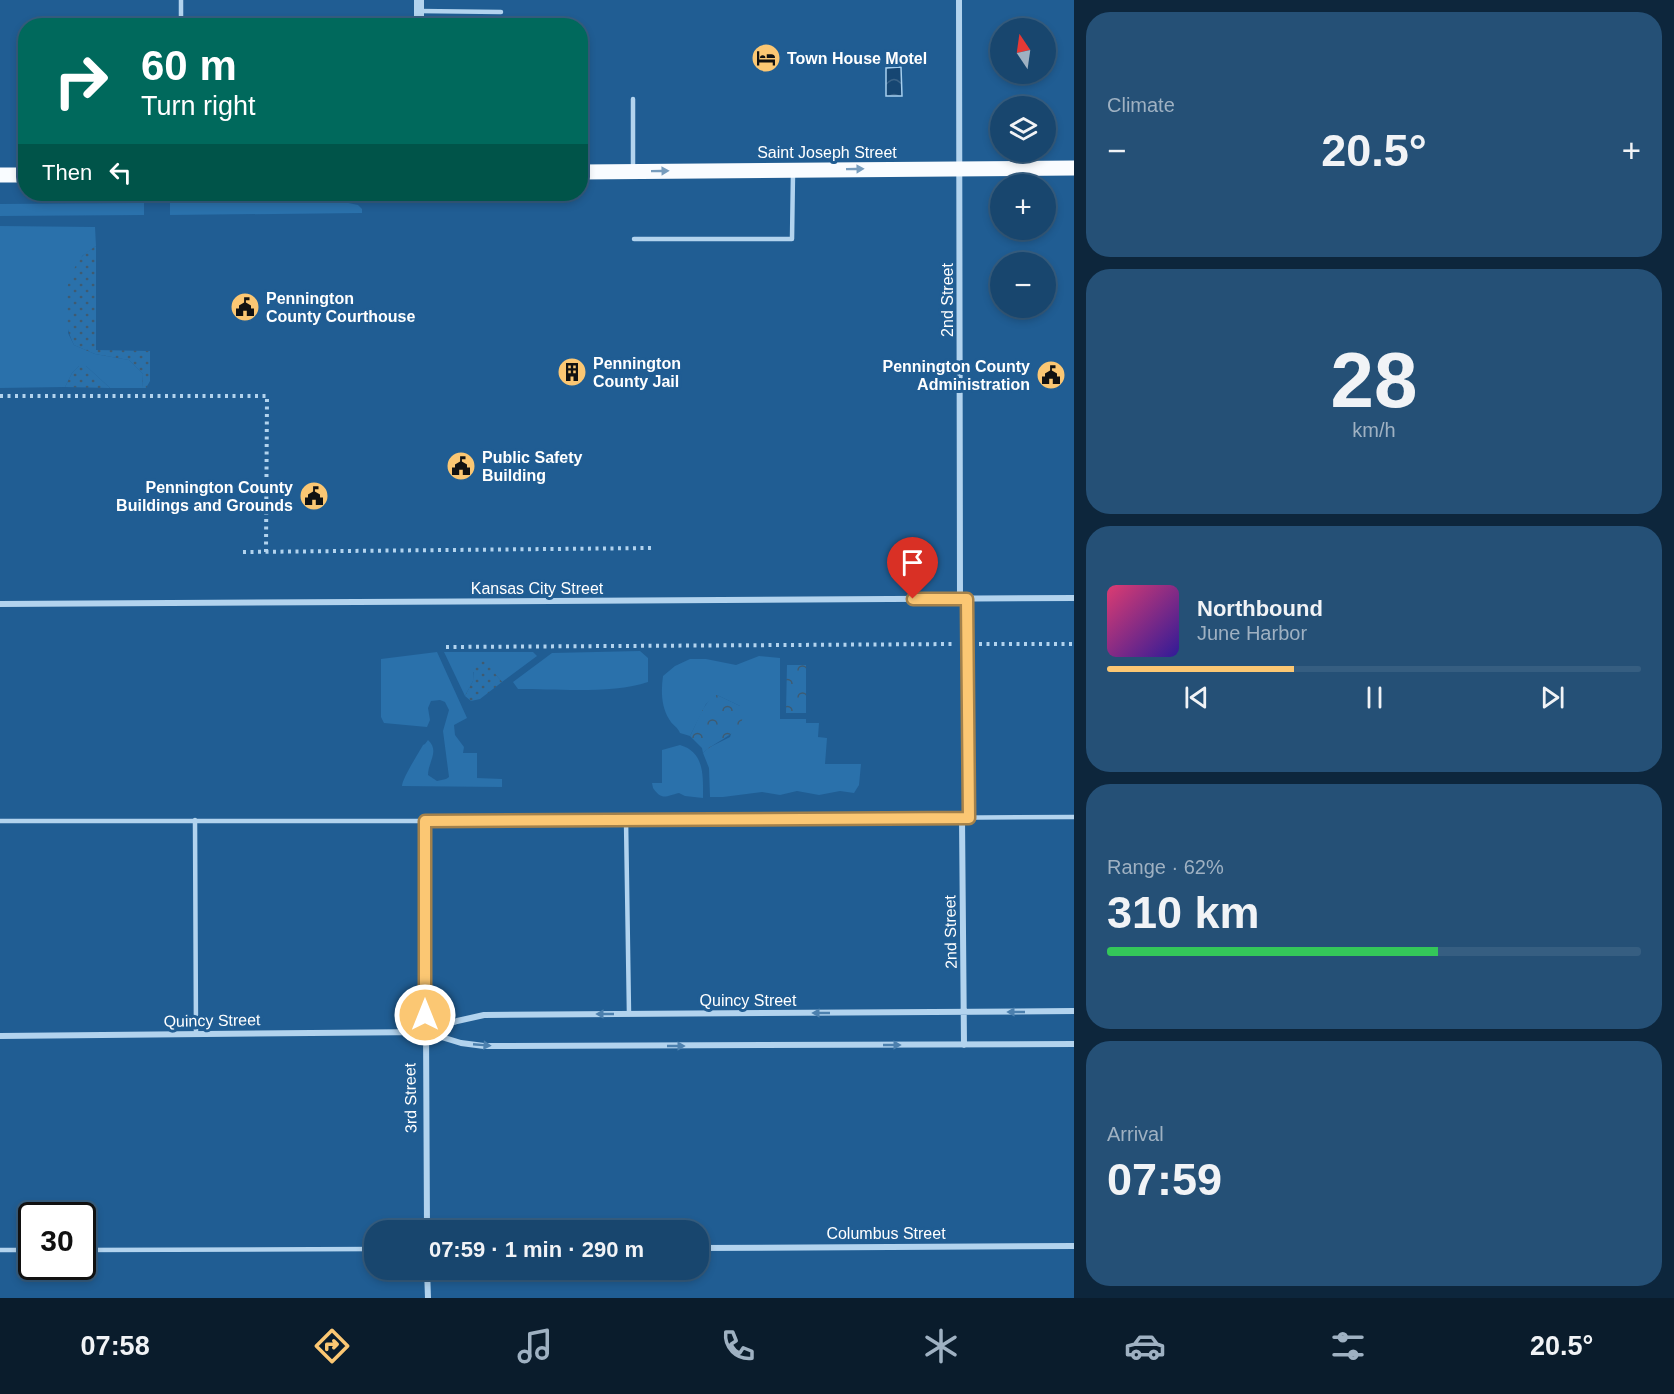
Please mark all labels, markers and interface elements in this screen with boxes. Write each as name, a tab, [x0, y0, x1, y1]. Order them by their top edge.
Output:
north arrow	[990, 18, 1056, 84]
map controls	[990, 18, 1056, 318]
icon: right	[42, 42, 120, 120]
text: 60 m	[141, 42, 237, 89]
hotel icon: Town House Motel	[750, 42, 782, 74]
place label: Town House Motel	[787, 50, 927, 67]
text: Turn right	[141, 91, 256, 121]
text: Climate	[1107, 94, 1175, 116]
button: layers	[990, 96, 1056, 162]
text: 20.5°	[1321, 125, 1427, 176]
text: −	[1107, 132, 1126, 169]
text: +	[1622, 132, 1641, 169]
street label: Saint Joseph Street	[757, 144, 897, 161]
icon: left	[104, 156, 137, 189]
text: Then	[42, 160, 92, 185]
one-way arrow	[845, 165, 864, 174]
one-way arrow	[650, 166, 669, 176]
button: +	[990, 174, 1056, 240]
button: −	[990, 252, 1056, 318]
street label: 2nd Street	[939, 263, 956, 337]
place label: Pennington County Courthouse	[266, 290, 415, 325]
public building icon: Pennington County Courthouse	[229, 291, 261, 323]
text: 28	[1331, 336, 1417, 424]
place label: Pennington County Jail	[593, 355, 681, 390]
building icon: Pennington County Jail	[556, 356, 588, 388]
place label: Pennington County Administration	[882, 358, 1030, 393]
public building icon: Pennington County Administration	[1035, 359, 1067, 391]
text: km/h	[1352, 419, 1396, 441]
place label: Public Safety Building	[482, 449, 583, 484]
public building icon: Public Safety Building	[445, 450, 477, 482]
place label: Pennington County Buildings and Grounds	[116, 479, 293, 514]
public building icon: Pennington County Buildings and Grounds	[298, 480, 330, 512]
pin	[887, 537, 938, 599]
icon: arrive	[896, 546, 929, 579]
street label: Kansas City Street	[471, 580, 604, 597]
text: Northbound	[1197, 596, 1323, 621]
text: June Harbor	[1197, 622, 1307, 644]
icon: previous	[1180, 681, 1213, 714]
icon: pause	[1358, 681, 1391, 714]
icon: next	[1536, 681, 1569, 714]
text: Range · 62%	[1107, 856, 1224, 878]
text: 310 km	[1107, 887, 1260, 938]
street label: 2nd Street	[941, 894, 960, 969]
position arrow	[393, 983, 457, 1047]
street label: Quincy Street	[700, 992, 797, 1009]
one-way arrow	[1006, 1007, 1025, 1017]
one-way arrow	[811, 1008, 830, 1017]
one-way arrow	[595, 1009, 614, 1019]
street label: Quincy Street	[163, 1011, 261, 1030]
one-way arrow	[472, 1040, 491, 1050]
one-way arrow	[883, 1040, 902, 1050]
one-way arrow	[667, 1041, 686, 1051]
street label: 3rd Street	[401, 1062, 420, 1133]
text: Arrival	[1107, 1123, 1164, 1145]
text: 07:59	[1107, 1154, 1222, 1205]
speed limit sign: 30	[18, 1202, 96, 1280]
street label: Columbus Street	[826, 1225, 946, 1242]
text: 07:59 · 1 min · 290 m	[429, 1237, 644, 1262]
icon: directions	[311, 1325, 353, 1367]
icon: music	[514, 1325, 556, 1367]
icon: phone	[717, 1325, 759, 1367]
icon: climate	[920, 1325, 962, 1367]
icon: car	[1124, 1325, 1166, 1367]
icon: filters	[1327, 1325, 1369, 1367]
text: 07:58	[81, 1331, 150, 1361]
text: 20.5°	[1530, 1331, 1593, 1361]

